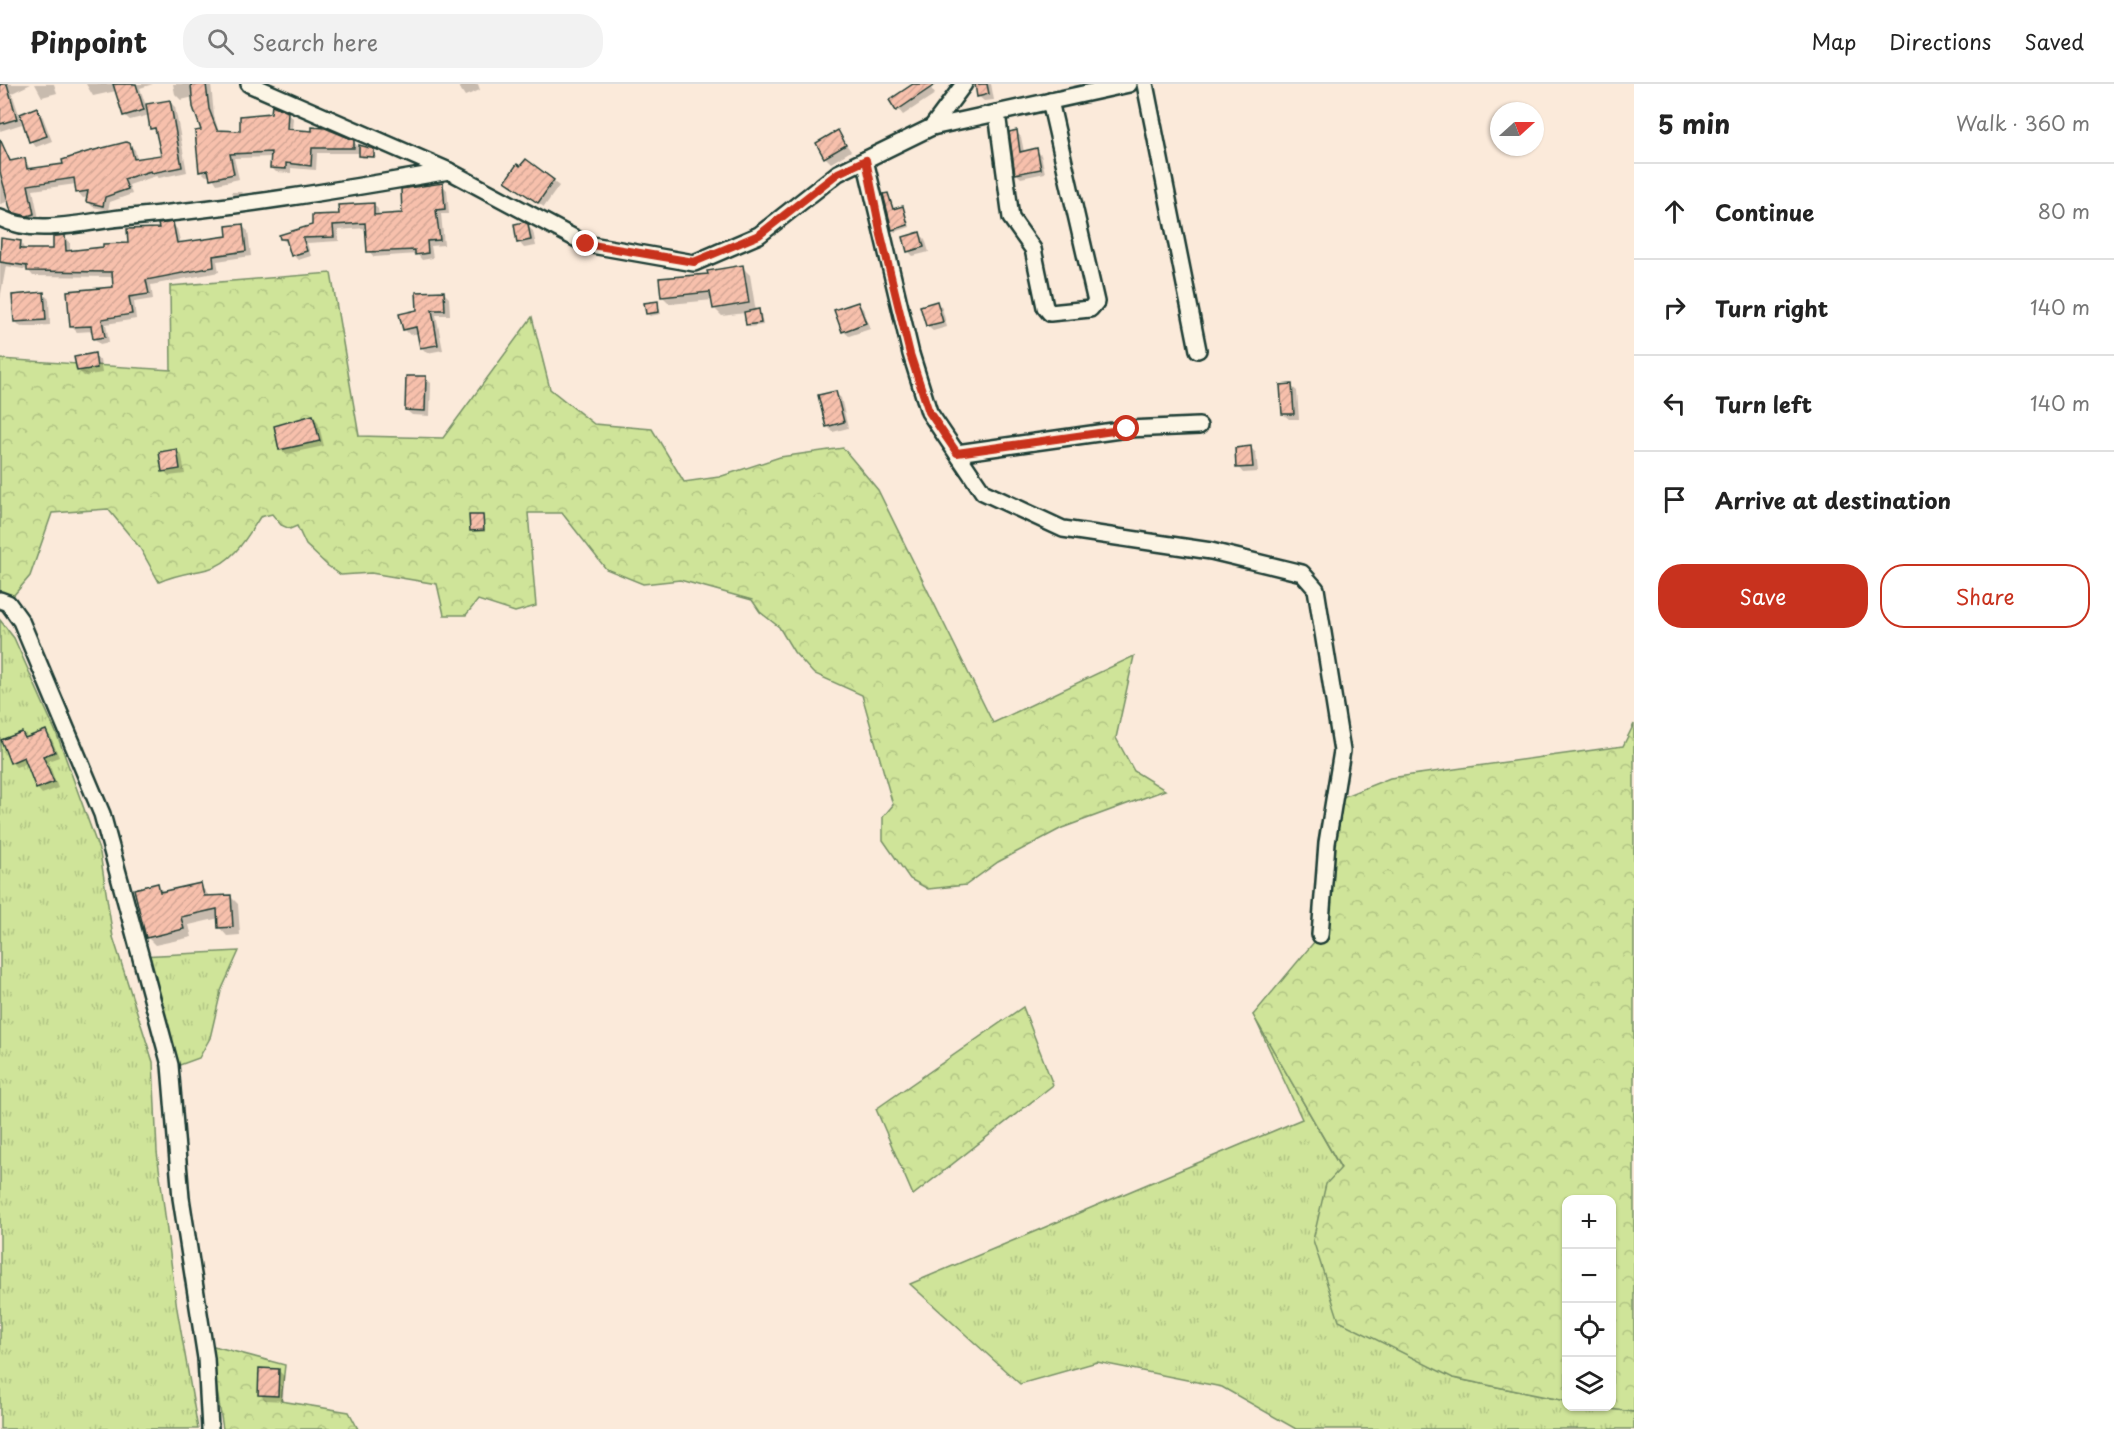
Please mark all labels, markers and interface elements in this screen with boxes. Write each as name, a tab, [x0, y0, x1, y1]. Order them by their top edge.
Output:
search box	[183, 14, 603, 68]
text: Pinpoint	[30, 20, 147, 63]
icon: search	[204, 25, 237, 58]
text: Search here	[252, 25, 378, 58]
text: Map	[1811, 25, 1856, 57]
text: Directions	[1889, 25, 1991, 57]
text: Saved	[2024, 25, 2084, 57]
north arrow	[1490, 102, 1544, 156]
text: 5 min	[1658, 104, 1730, 143]
text: Walk · 360 m	[1956, 108, 2090, 138]
icon: ahead	[1658, 195, 1691, 228]
text: Continue	[1715, 195, 1814, 228]
text: 80 m	[2038, 196, 2090, 226]
route end	[572, 230, 598, 256]
icon: right	[1658, 291, 1691, 324]
text: Turn right	[1715, 291, 1828, 324]
text: 140 m	[2030, 292, 2090, 322]
icon: left	[1658, 387, 1691, 420]
text: Turn left	[1715, 387, 1812, 420]
text: 140 m	[2030, 388, 2090, 418]
route start	[1113, 415, 1139, 441]
icon: arrive	[1658, 483, 1691, 516]
text: Arrive at destination	[1715, 483, 1951, 516]
button: Save	[1658, 564, 1868, 628]
button: Share	[1880, 564, 2090, 628]
map controls	[1562, 1195, 1616, 1411]
button: +	[1562, 1195, 1616, 1249]
button: −	[1562, 1249, 1616, 1303]
button: locate	[1562, 1303, 1616, 1357]
button: layers	[1562, 1357, 1616, 1411]

